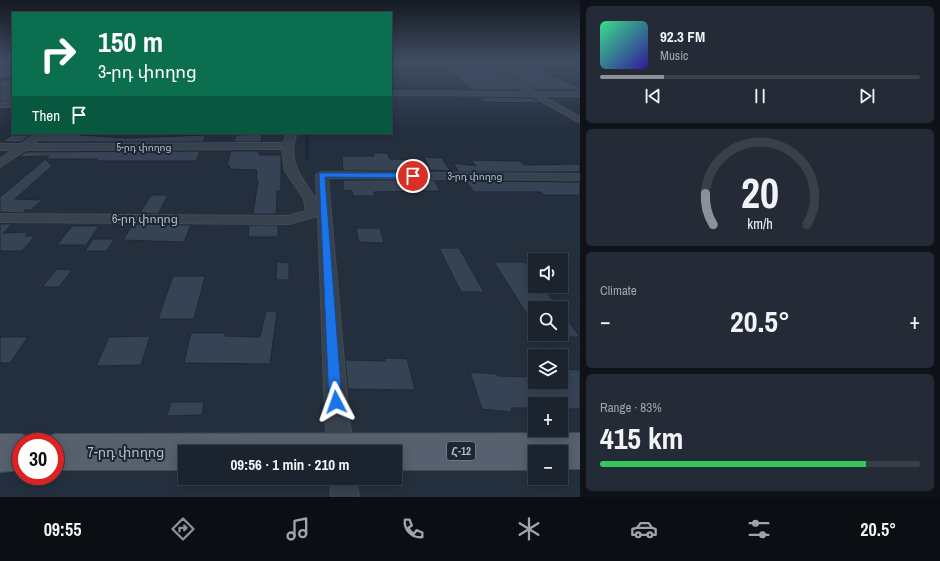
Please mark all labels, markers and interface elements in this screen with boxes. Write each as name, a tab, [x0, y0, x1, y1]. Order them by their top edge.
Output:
text: 150 m	[98, 23, 163, 61]
text: 92.3 FM	[660, 26, 705, 47]
icon: right	[32, 28, 84, 80]
text: Music	[660, 47, 688, 64]
text: 3-րդ փողոց	[98, 59, 197, 84]
icon: previous	[642, 85, 664, 107]
icon: pause	[749, 85, 771, 107]
icon: next	[856, 85, 878, 107]
icon: arrive	[68, 104, 90, 126]
text: Then	[32, 105, 60, 126]
street label: 5-րդ փողոց	[117, 141, 171, 154]
pin	[396, 159, 430, 193]
icon: arrive	[402, 165, 424, 187]
text: 20	[741, 165, 779, 221]
street label: 3-րդ փողոց	[448, 170, 502, 183]
street label: 6-րդ փողոց	[112, 211, 178, 227]
text: km/h	[747, 214, 773, 233]
map controls	[528, 253, 568, 485]
button: sound	[528, 253, 568, 293]
text: Climate	[600, 282, 637, 299]
button: search	[528, 301, 568, 341]
text: 20.5°	[730, 301, 790, 341]
text: −	[600, 306, 611, 336]
text: +	[909, 306, 920, 336]
button: layers	[528, 349, 568, 389]
position arrow	[315, 381, 357, 423]
button: +	[528, 397, 568, 437]
text: Range · 83%	[600, 399, 662, 416]
text: 415 km	[600, 418, 683, 458]
speed limit sign: 30	[12, 433, 64, 485]
road number: Հ-12	[447, 442, 475, 460]
street label: 7-րդ փողոց	[88, 443, 164, 461]
button: −	[528, 445, 568, 485]
text: 09:56 · 1 min · 210 m	[231, 454, 349, 475]
icon: directions	[169, 515, 197, 543]
icon: music	[284, 515, 312, 543]
icon: phone	[399, 515, 427, 543]
icon: climate	[515, 515, 543, 543]
icon: car	[630, 515, 658, 543]
icon: filters	[745, 515, 773, 543]
text: 09:55	[44, 517, 81, 542]
text: 20.5°	[860, 517, 896, 542]

